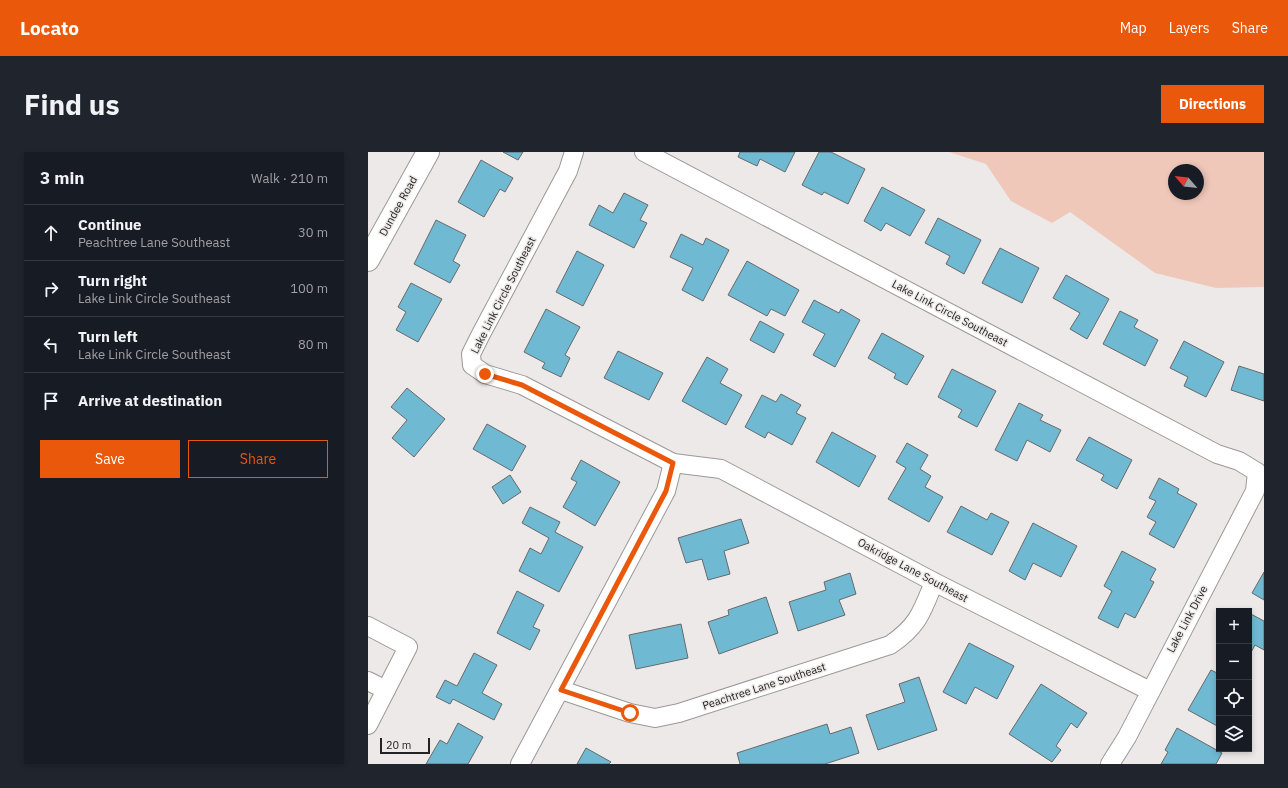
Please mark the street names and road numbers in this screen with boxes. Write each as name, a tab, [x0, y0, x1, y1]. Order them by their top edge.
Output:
street label: Dundee Road	[376, 174, 420, 238]
street label: Lake Link Circle Southeast	[467, 234, 539, 356]
street label: Lake Link Circle Southeast	[890, 276, 1010, 350]
street label: Oakridge Lane Southeast	[855, 535, 971, 605]
street label: Lake Link Drive	[1163, 583, 1211, 655]
street label: Peachtree Lane Southeast	[701, 659, 828, 713]

